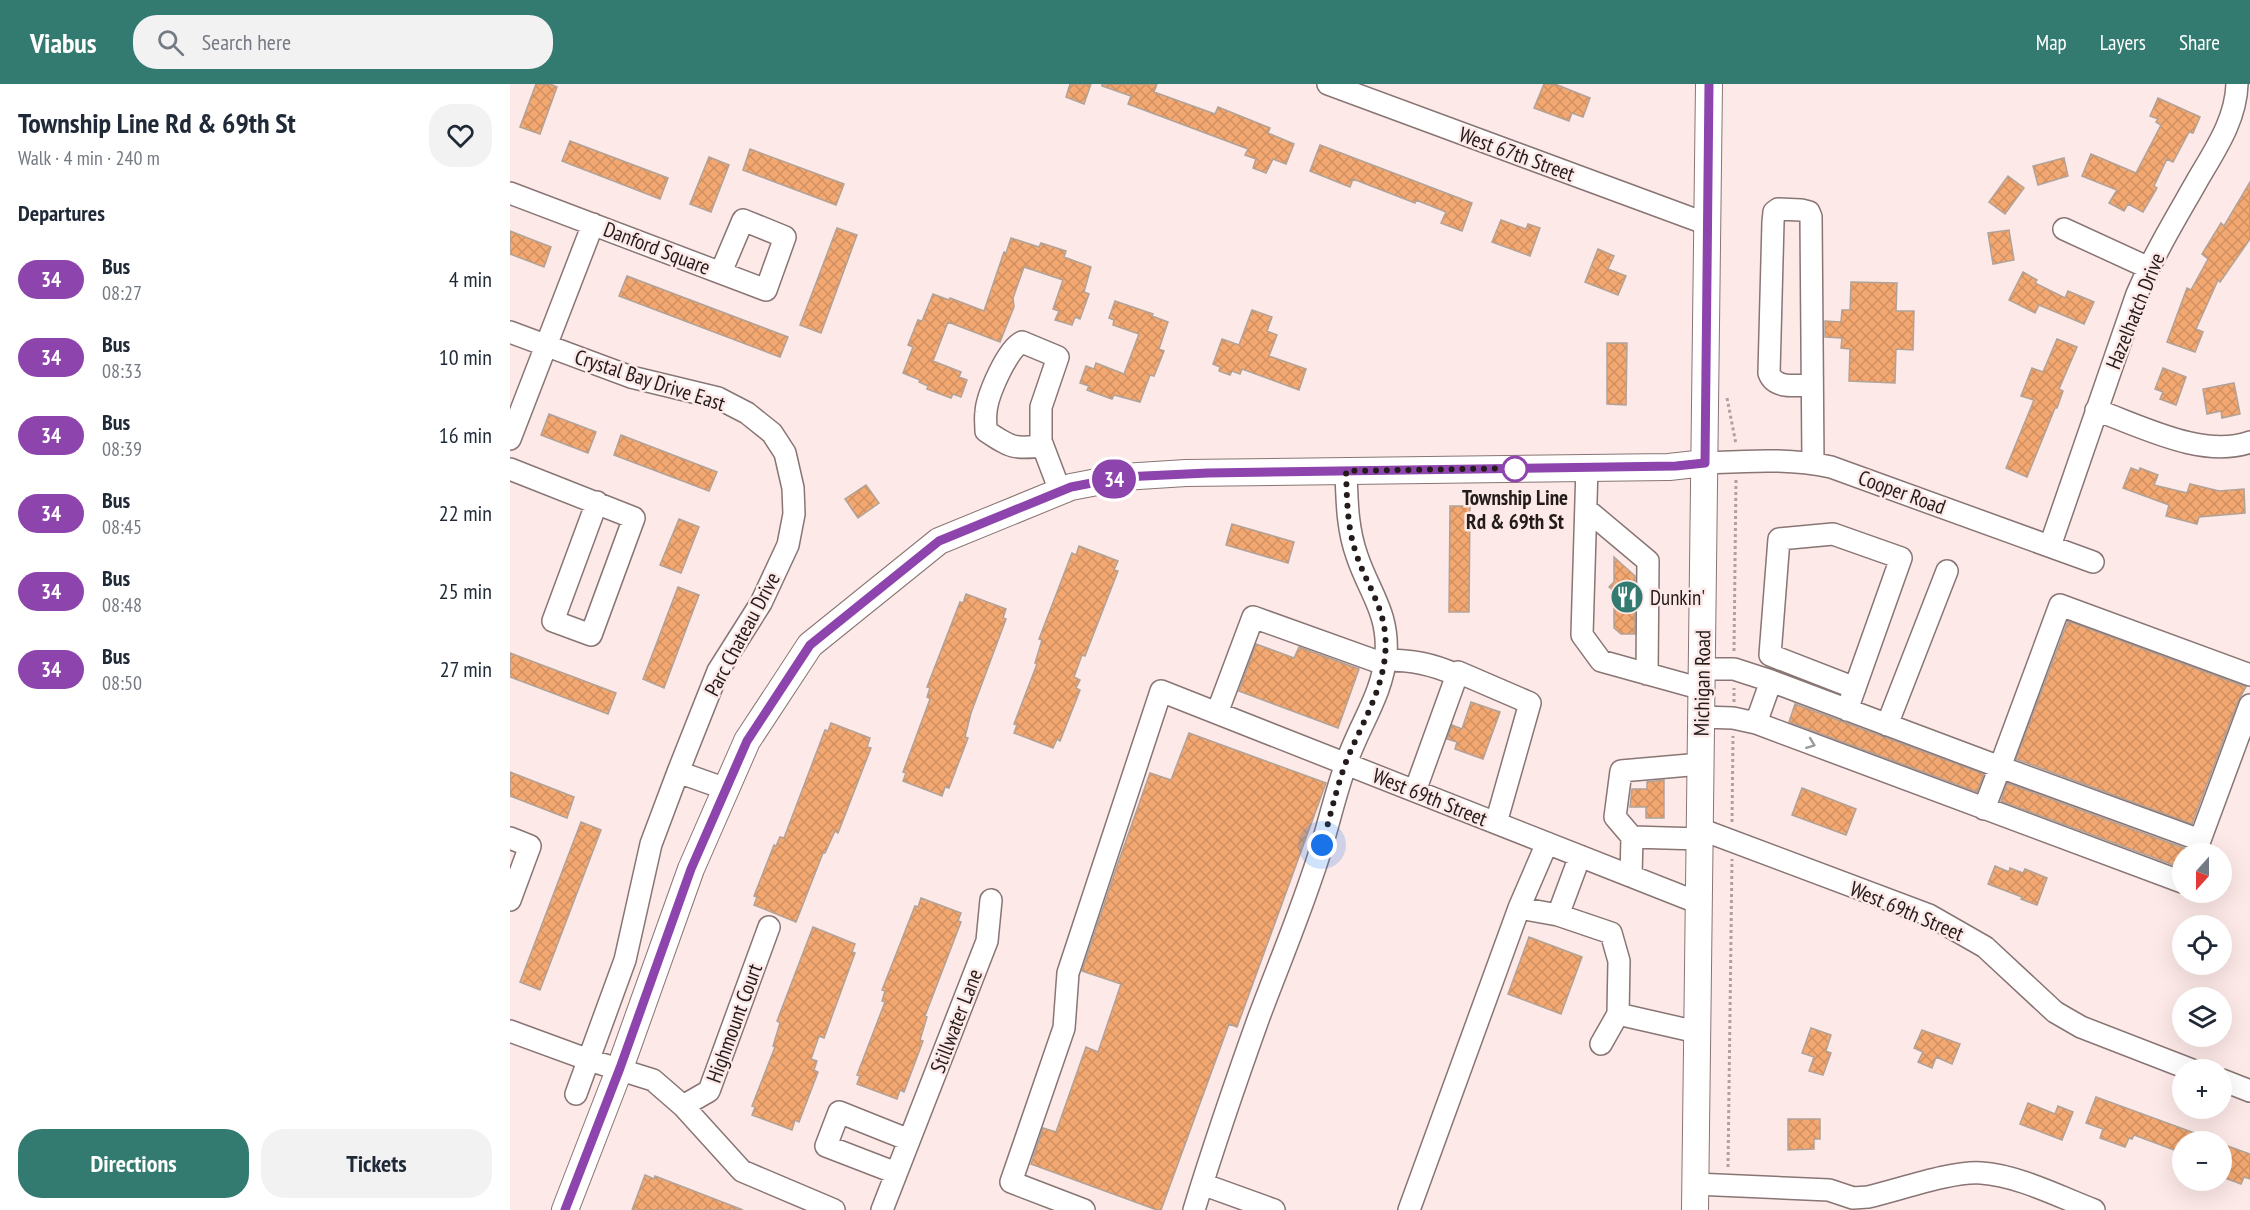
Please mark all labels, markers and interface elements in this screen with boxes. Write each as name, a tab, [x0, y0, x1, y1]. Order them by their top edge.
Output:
search box	[133, 15, 553, 69]
text: Viabus	[30, 24, 97, 61]
icon: search	[154, 26, 187, 59]
text: Search here	[202, 28, 291, 56]
text: Map	[2036, 29, 2067, 56]
text: Layers	[2100, 29, 2146, 56]
text: Share	[2179, 29, 2220, 56]
text: Township Line Rd & 69th St	[18, 104, 296, 141]
button: heart	[429, 104, 492, 167]
street label: West 67th Street	[1456, 121, 1579, 187]
text: Walk · 4 min · 240 m	[18, 145, 160, 171]
text: Departures	[18, 199, 105, 227]
street label: Danford Square	[600, 215, 714, 281]
street label: Hazelhatch Drive	[2099, 249, 2171, 373]
text: Bus	[102, 252, 130, 280]
text: 4 min	[449, 265, 492, 293]
text: 34	[41, 266, 61, 293]
text: 08:27	[102, 280, 142, 306]
text: Bus	[102, 330, 130, 358]
text: 10 min	[439, 343, 492, 371]
street label: Crystal Bay Drive East	[571, 343, 729, 417]
text: 34	[41, 344, 61, 371]
text: 08:33	[102, 358, 142, 384]
text: Bus	[102, 408, 130, 436]
text: 16 min	[439, 421, 492, 449]
text: 34	[41, 422, 61, 449]
text: 08:39	[102, 436, 142, 462]
marker: Township Line Rd & 69th St	[1502, 456, 1528, 482]
line badge: 34	[1087, 460, 1141, 498]
street label: Cooper Road	[1855, 464, 1949, 520]
text: 34	[1104, 466, 1124, 493]
place label: Township Line Rd & 69th St	[1462, 484, 1568, 535]
text: Bus	[102, 486, 130, 514]
text: 22 min	[439, 499, 492, 527]
text: 34	[41, 500, 61, 527]
text: 08:45	[102, 514, 142, 540]
text: Bus	[102, 564, 130, 592]
street label: Parc Chateau Drive	[698, 568, 786, 700]
text: 25 min	[439, 577, 492, 605]
text: 34	[41, 578, 61, 605]
restaurant icon: Dunkin'	[1609, 579, 1645, 615]
place label: Dunkin'	[1650, 584, 1705, 611]
text: 08:48	[102, 592, 142, 618]
street label: Michigan Road	[1688, 630, 1716, 736]
text: Bus	[102, 642, 130, 670]
text: 27 min	[440, 655, 492, 683]
text: 34	[41, 656, 61, 683]
text: 08:50	[102, 670, 142, 696]
one-way arrow	[1805, 737, 1816, 749]
street label: West 69th Street	[1369, 762, 1491, 832]
your location	[1307, 830, 1337, 860]
north arrow	[2172, 843, 2232, 903]
map controls	[2172, 843, 2232, 1191]
street label: West 69th Street	[1846, 875, 1968, 947]
button: locate	[2172, 915, 2232, 975]
street label: Highmount Court	[700, 960, 768, 1086]
street label: Stillwater Lane	[924, 965, 988, 1077]
button: layers	[2172, 987, 2232, 1047]
button: +	[2172, 1059, 2232, 1119]
button: Directions	[18, 1129, 249, 1198]
button: Tickets	[261, 1129, 492, 1198]
button: −	[2172, 1131, 2232, 1191]

